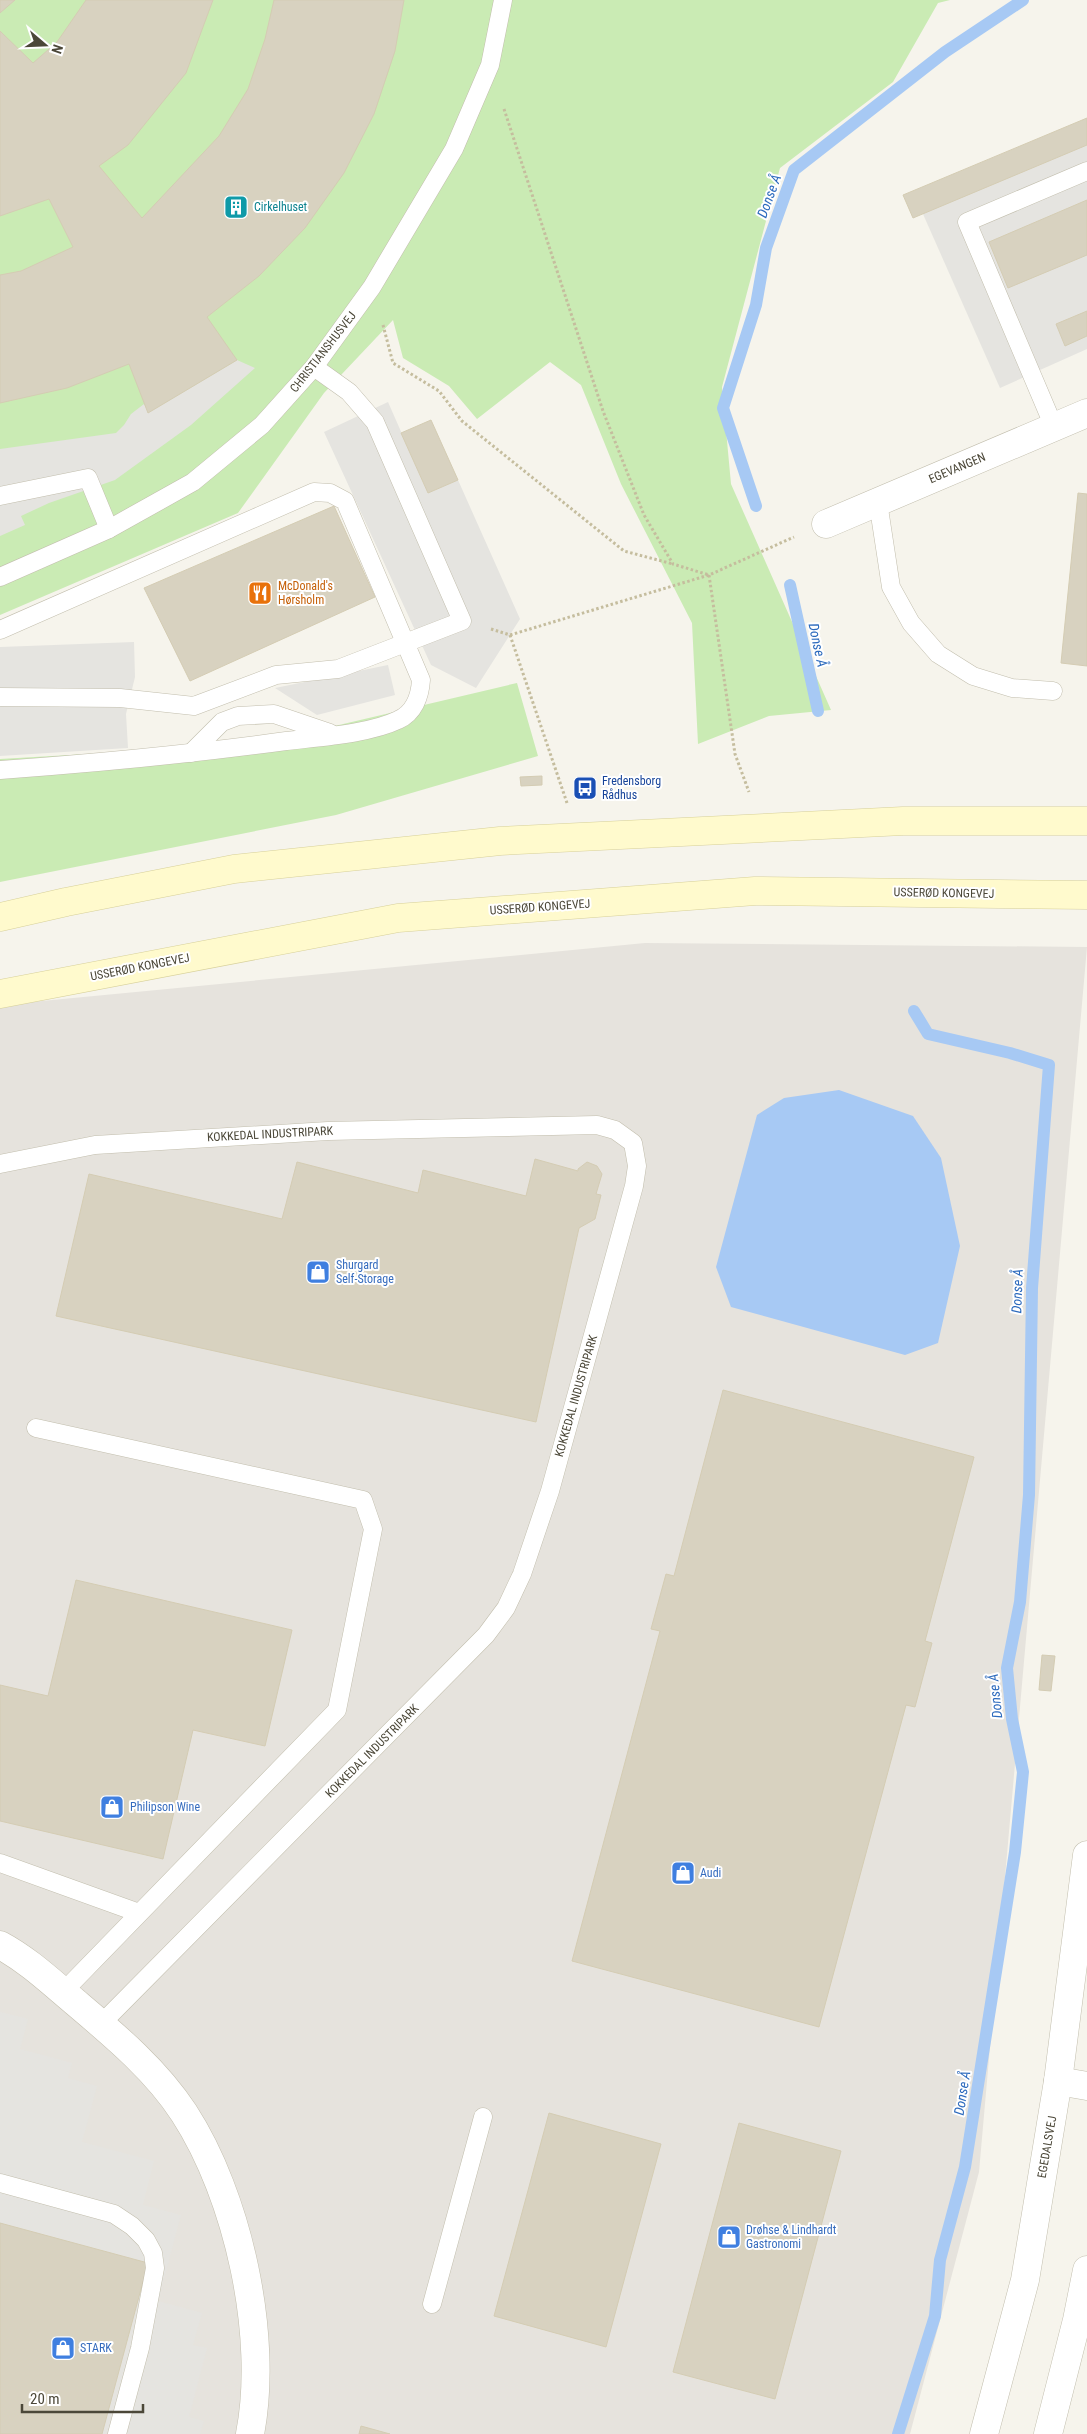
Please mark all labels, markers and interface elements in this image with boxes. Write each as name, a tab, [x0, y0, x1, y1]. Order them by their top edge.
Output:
north arrow	[20, 20, 70, 70]
text: N	[48, 43, 66, 56]
water label: Donse Å	[753, 172, 784, 220]
building icon: Cirkelhuset	[223, 194, 249, 220]
place label: Cirkelhuset	[254, 200, 308, 214]
street label: CHRISTIANSHUSVEJ	[287, 309, 359, 395]
street label: EGEVANGEN	[927, 450, 987, 486]
place label: McDonald's Hørsholm	[278, 579, 333, 607]
restaurant icon: McDonald's Hørsholm	[247, 580, 273, 606]
water label: Donse Å	[806, 621, 831, 669]
place label: Fredensborg Rådhus	[602, 774, 661, 802]
bus stop icon: Fredensborg Rådhus	[572, 775, 598, 801]
street label: USSERØD KONGEVEJ	[893, 885, 995, 901]
street label: USSERØD KONGEVEJ	[489, 896, 591, 918]
street label: USSERØD KONGEVEJ	[89, 951, 191, 983]
street label: KOKKEDAL INDUSTRIPARK	[207, 1124, 334, 1144]
place label: Shurgard Self-Storage	[336, 1258, 394, 1286]
shop icon: Shurgard Self-Storage	[305, 1259, 331, 1285]
water label: Donse Å	[1007, 1268, 1026, 1314]
street label: KOKKEDAL INDUSTRIPARK	[552, 1333, 600, 1459]
water label: Donse Å	[984, 1673, 1005, 1719]
street label: KOKKEDAL INDUSTRIPARK	[322, 1701, 422, 1801]
shop icon: Philipson Wine	[99, 1794, 125, 1820]
place label: Philipson Wine	[130, 1800, 200, 1814]
shop icon: Audi	[670, 1860, 696, 1886]
place label: Audi	[700, 1866, 721, 1880]
water label: Donse Å	[950, 2070, 973, 2116]
street label: EGEDALSVEJ	[1035, 2115, 1059, 2179]
place label: Drøhse & Lindhardt Gastronomi	[746, 2223, 837, 2251]
shop icon: Drøhse & Lindhardt Gastronomi	[716, 2224, 742, 2250]
shop icon: STARK	[50, 2335, 76, 2361]
place label: STARK	[80, 2341, 112, 2355]
scale bar	[22, 2382, 144, 2414]
text: 20 m	[30, 2390, 60, 2408]

